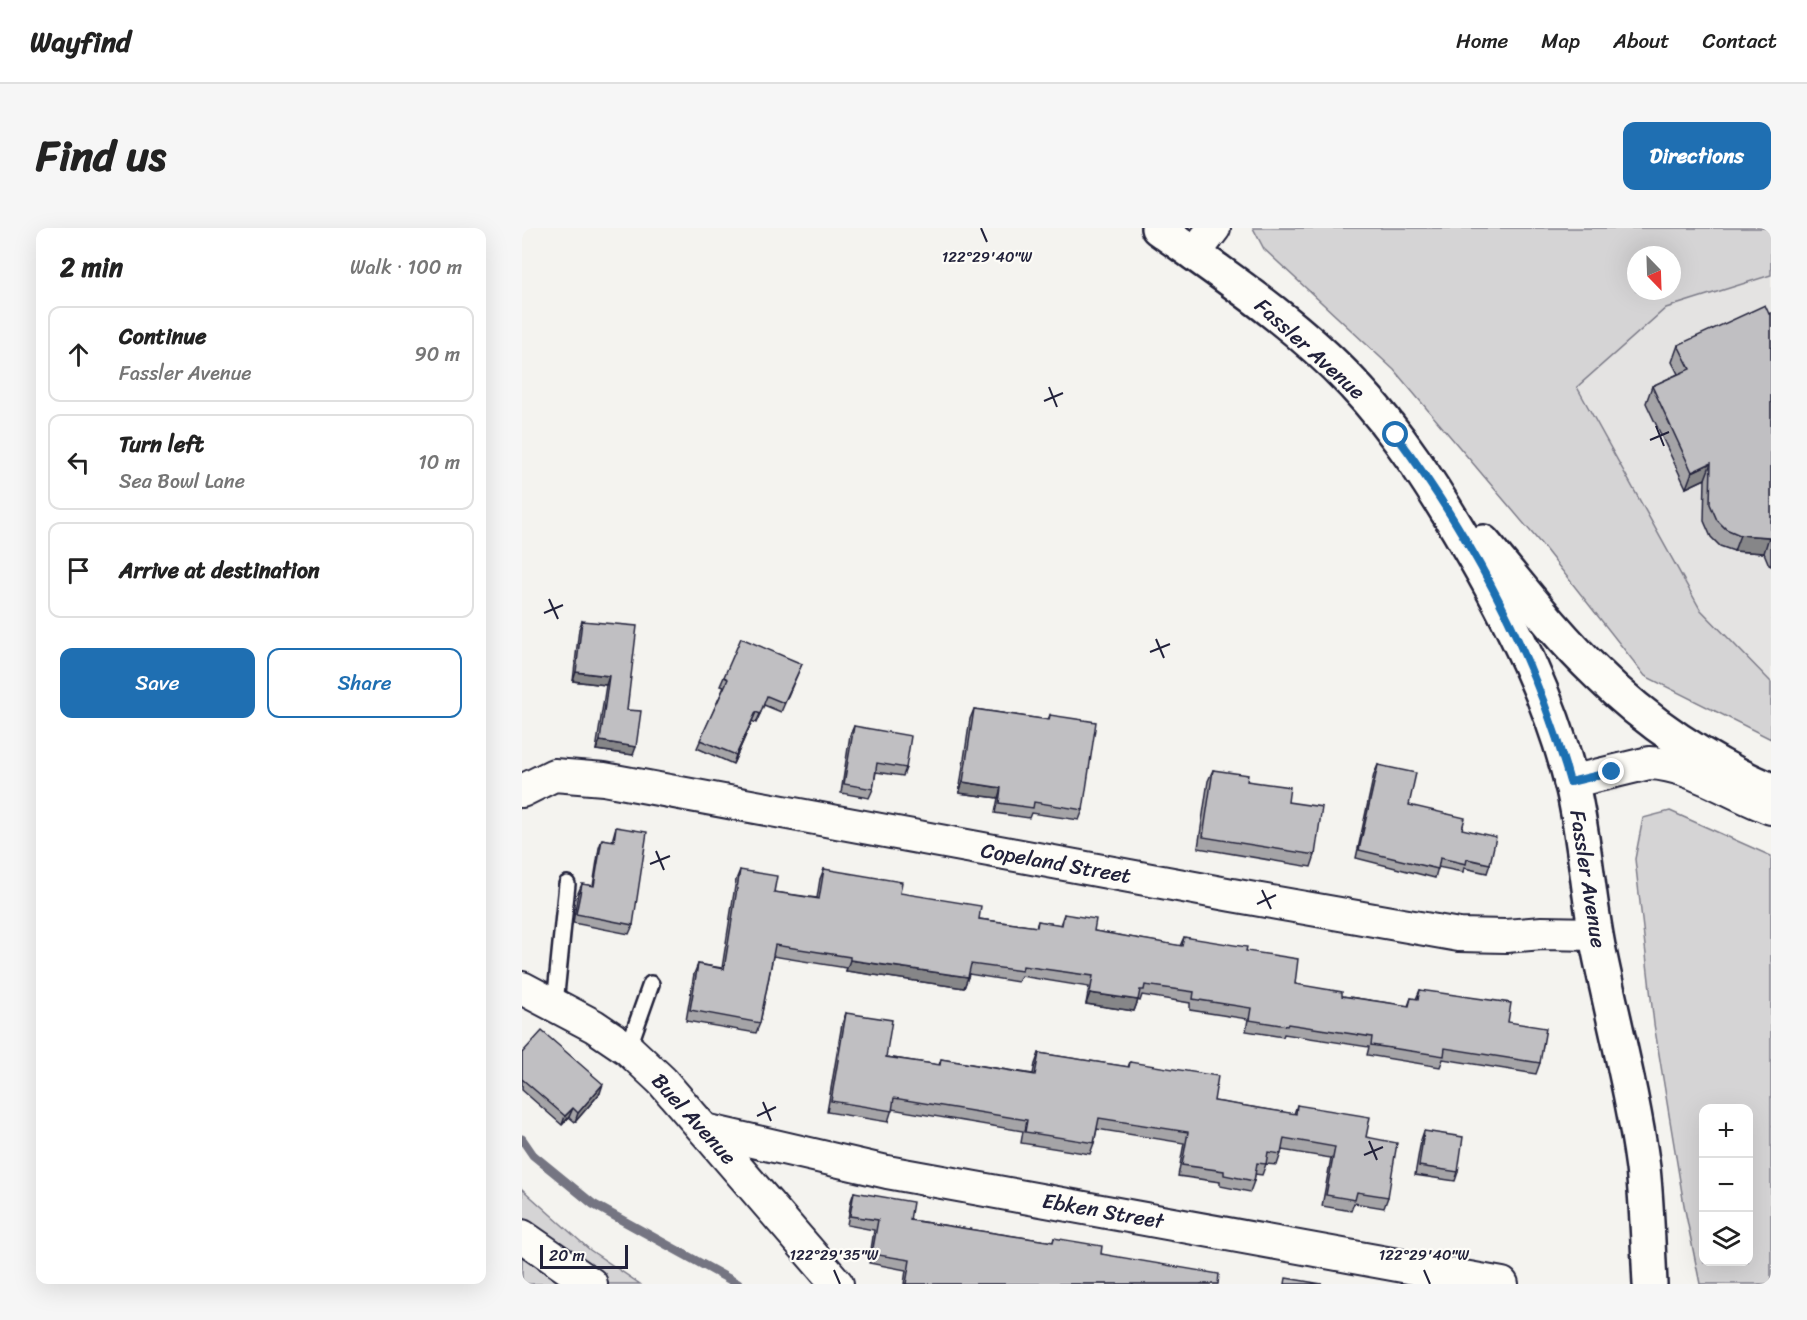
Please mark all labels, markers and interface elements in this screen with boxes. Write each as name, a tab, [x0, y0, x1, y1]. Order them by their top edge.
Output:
text: Wayfind	[30, 17, 131, 66]
text: Home	[1456, 22, 1508, 60]
text: Map	[1541, 22, 1580, 60]
text: About	[1613, 22, 1670, 60]
text: Contact	[1703, 22, 1777, 60]
text: Find us	[36, 119, 166, 193]
button: Directions	[1623, 122, 1771, 190]
text: 2 min	[60, 244, 123, 290]
text: 122°29'40"W	[942, 244, 1033, 270]
north arrow	[1627, 246, 1681, 300]
text: Walk · 100 m	[350, 250, 462, 285]
street label: Fassler Avenue	[1246, 288, 1375, 410]
text: Continue	[119, 317, 207, 356]
text: 90 m	[415, 337, 460, 372]
icon: ahead	[62, 338, 95, 371]
text: Fassler Avenue	[119, 356, 252, 391]
route start	[1382, 421, 1408, 447]
text: Turn left	[119, 425, 204, 464]
text: 10 m	[418, 445, 460, 480]
icon: left	[62, 446, 95, 479]
text: Sea Bowl Lane	[119, 464, 245, 499]
text: Arrive at destination	[119, 551, 320, 590]
icon: arrive	[62, 554, 95, 587]
button: Save	[60, 648, 255, 718]
button: Share	[267, 648, 462, 718]
route end	[1598, 758, 1624, 784]
street label: Fassler Avenue	[1558, 807, 1618, 951]
street label: Copeland Street	[978, 831, 1134, 895]
street label: Buel Avenue	[642, 1064, 746, 1174]
map controls	[1699, 1104, 1753, 1266]
button: +	[1699, 1104, 1753, 1158]
button: −	[1699, 1158, 1753, 1212]
street label: Ebken Street	[1039, 1182, 1168, 1241]
button: layers	[1699, 1212, 1753, 1266]
text: 20 m	[549, 1241, 585, 1270]
scale bar	[540, 1242, 628, 1270]
text: 122°29'35"W	[790, 1242, 879, 1268]
text: 122°29'40"W	[1379, 1242, 1470, 1268]

